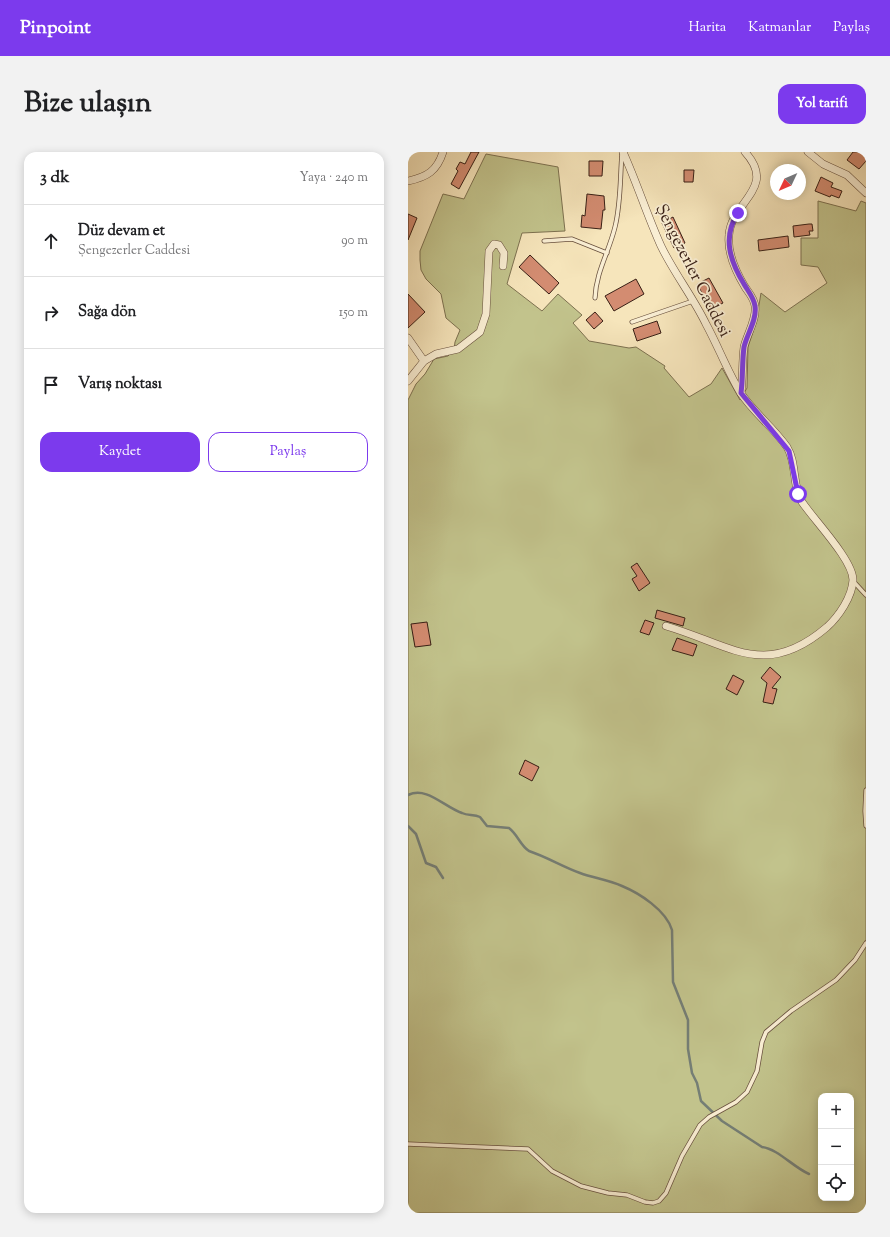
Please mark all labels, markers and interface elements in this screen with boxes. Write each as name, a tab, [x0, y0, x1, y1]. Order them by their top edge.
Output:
text: Pinpoint	[20, 15, 91, 42]
text: Harita	[689, 18, 726, 38]
text: Katmanlar	[748, 18, 811, 38]
text: Paylaş	[833, 18, 870, 38]
text: Bize ulaşın	[24, 84, 152, 124]
button: Yol tarifi	[778, 84, 866, 124]
north arrow	[770, 164, 806, 200]
text: 3 dk	[40, 166, 70, 190]
text: Yaya · 240 m	[300, 169, 368, 187]
street label: Şengezerler Caddesi	[648, 200, 736, 342]
route end	[729, 204, 747, 222]
text: Düz devam et	[78, 221, 165, 242]
icon: ahead	[40, 230, 62, 252]
text: 90 m	[341, 232, 368, 250]
text: Şengezerler Caddesi	[78, 242, 190, 260]
icon: right	[40, 302, 62, 324]
text: Sağa dön	[78, 302, 136, 323]
text: 150 m	[339, 304, 368, 322]
icon: arrive	[40, 374, 62, 396]
text: Varış noktası	[78, 374, 162, 395]
button: Kaydet	[40, 432, 200, 472]
button: Paylaş	[208, 432, 368, 472]
route start	[789, 485, 807, 503]
map controls	[818, 1093, 854, 1201]
button: +	[818, 1093, 854, 1129]
button: −	[818, 1129, 854, 1165]
button: locate	[818, 1165, 854, 1201]

